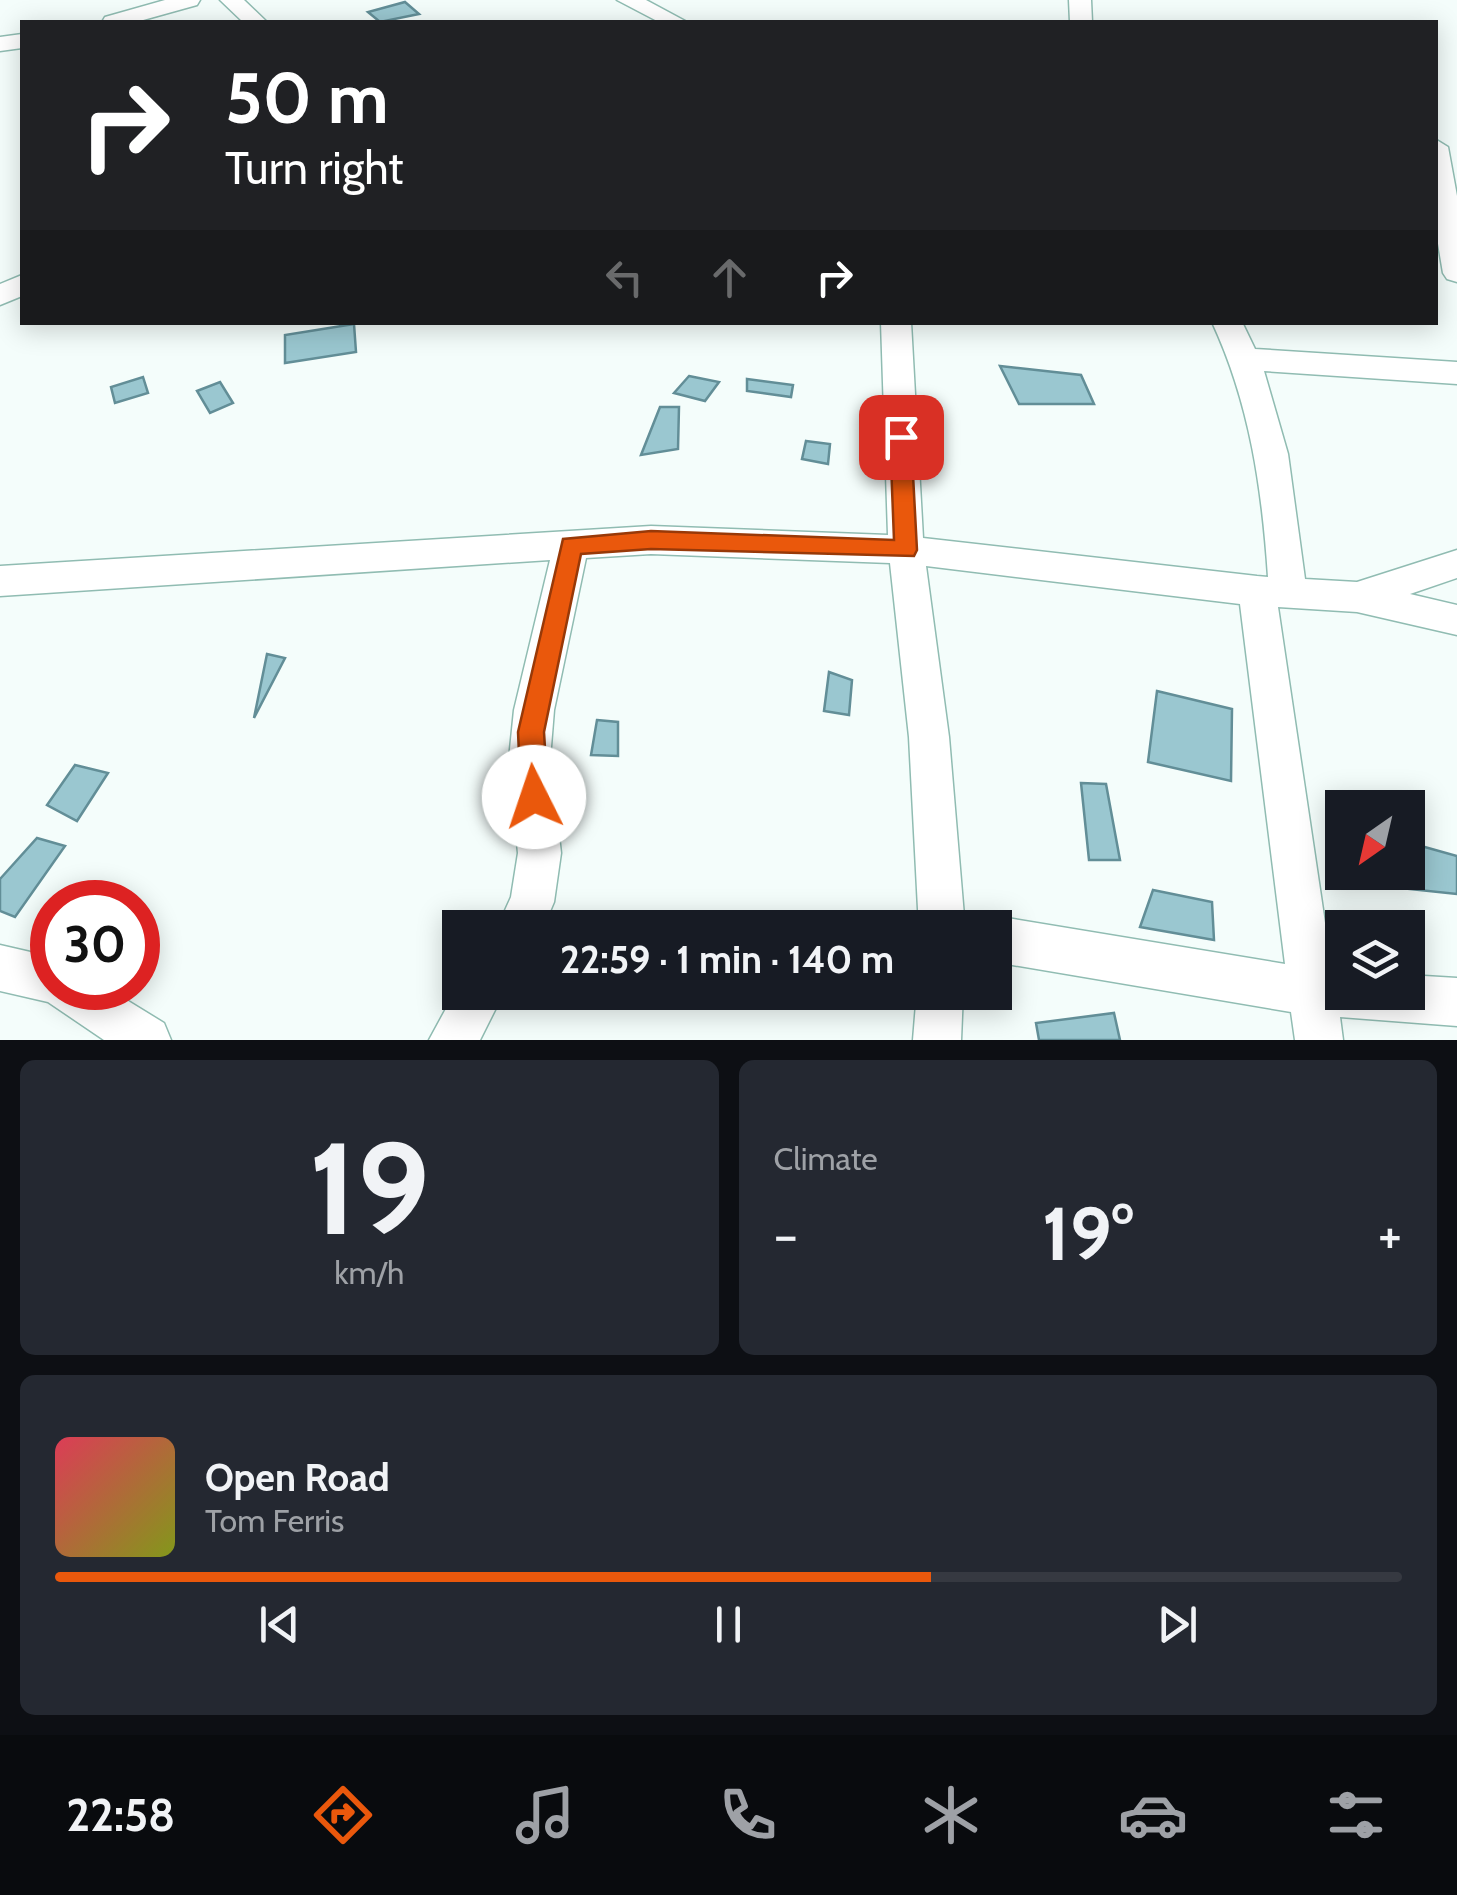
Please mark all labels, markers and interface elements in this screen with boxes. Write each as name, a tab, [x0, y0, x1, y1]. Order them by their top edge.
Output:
text: 50 m	[225, 55, 389, 141]
icon: right	[60, 60, 190, 190]
text: Turn right	[225, 141, 404, 195]
icon: left	[597, 250, 652, 305]
icon: ahead	[702, 250, 757, 305]
icon: right	[807, 250, 862, 305]
pin	[859, 395, 944, 480]
icon: arrive	[874, 410, 929, 465]
position arrow	[482, 745, 586, 849]
north arrow	[1325, 790, 1425, 890]
map controls	[1325, 790, 1425, 1010]
speed limit sign: 30	[30, 880, 160, 1010]
button: layers	[1325, 910, 1425, 1010]
text: 22:59 · 1 min · 140 m	[560, 936, 894, 983]
text: 19	[309, 1109, 430, 1267]
text: Climate	[774, 1139, 878, 1178]
text: 19°	[1042, 1188, 1134, 1279]
text: −	[774, 1201, 798, 1268]
text: +	[1378, 1201, 1402, 1268]
text: km/h	[334, 1253, 404, 1292]
text: Open Road	[205, 1454, 390, 1501]
text: Tom Ferris	[205, 1501, 344, 1540]
icon: previous	[252, 1597, 307, 1652]
icon: pause	[701, 1597, 756, 1652]
icon: next	[1150, 1597, 1205, 1652]
icon: directions	[308, 1780, 378, 1850]
icon: music	[510, 1780, 580, 1850]
icon: phone	[713, 1780, 783, 1850]
icon: climate	[916, 1780, 986, 1850]
icon: car	[1118, 1780, 1188, 1850]
icon: filters	[1321, 1780, 1391, 1850]
text: 22:58	[66, 1788, 175, 1842]

